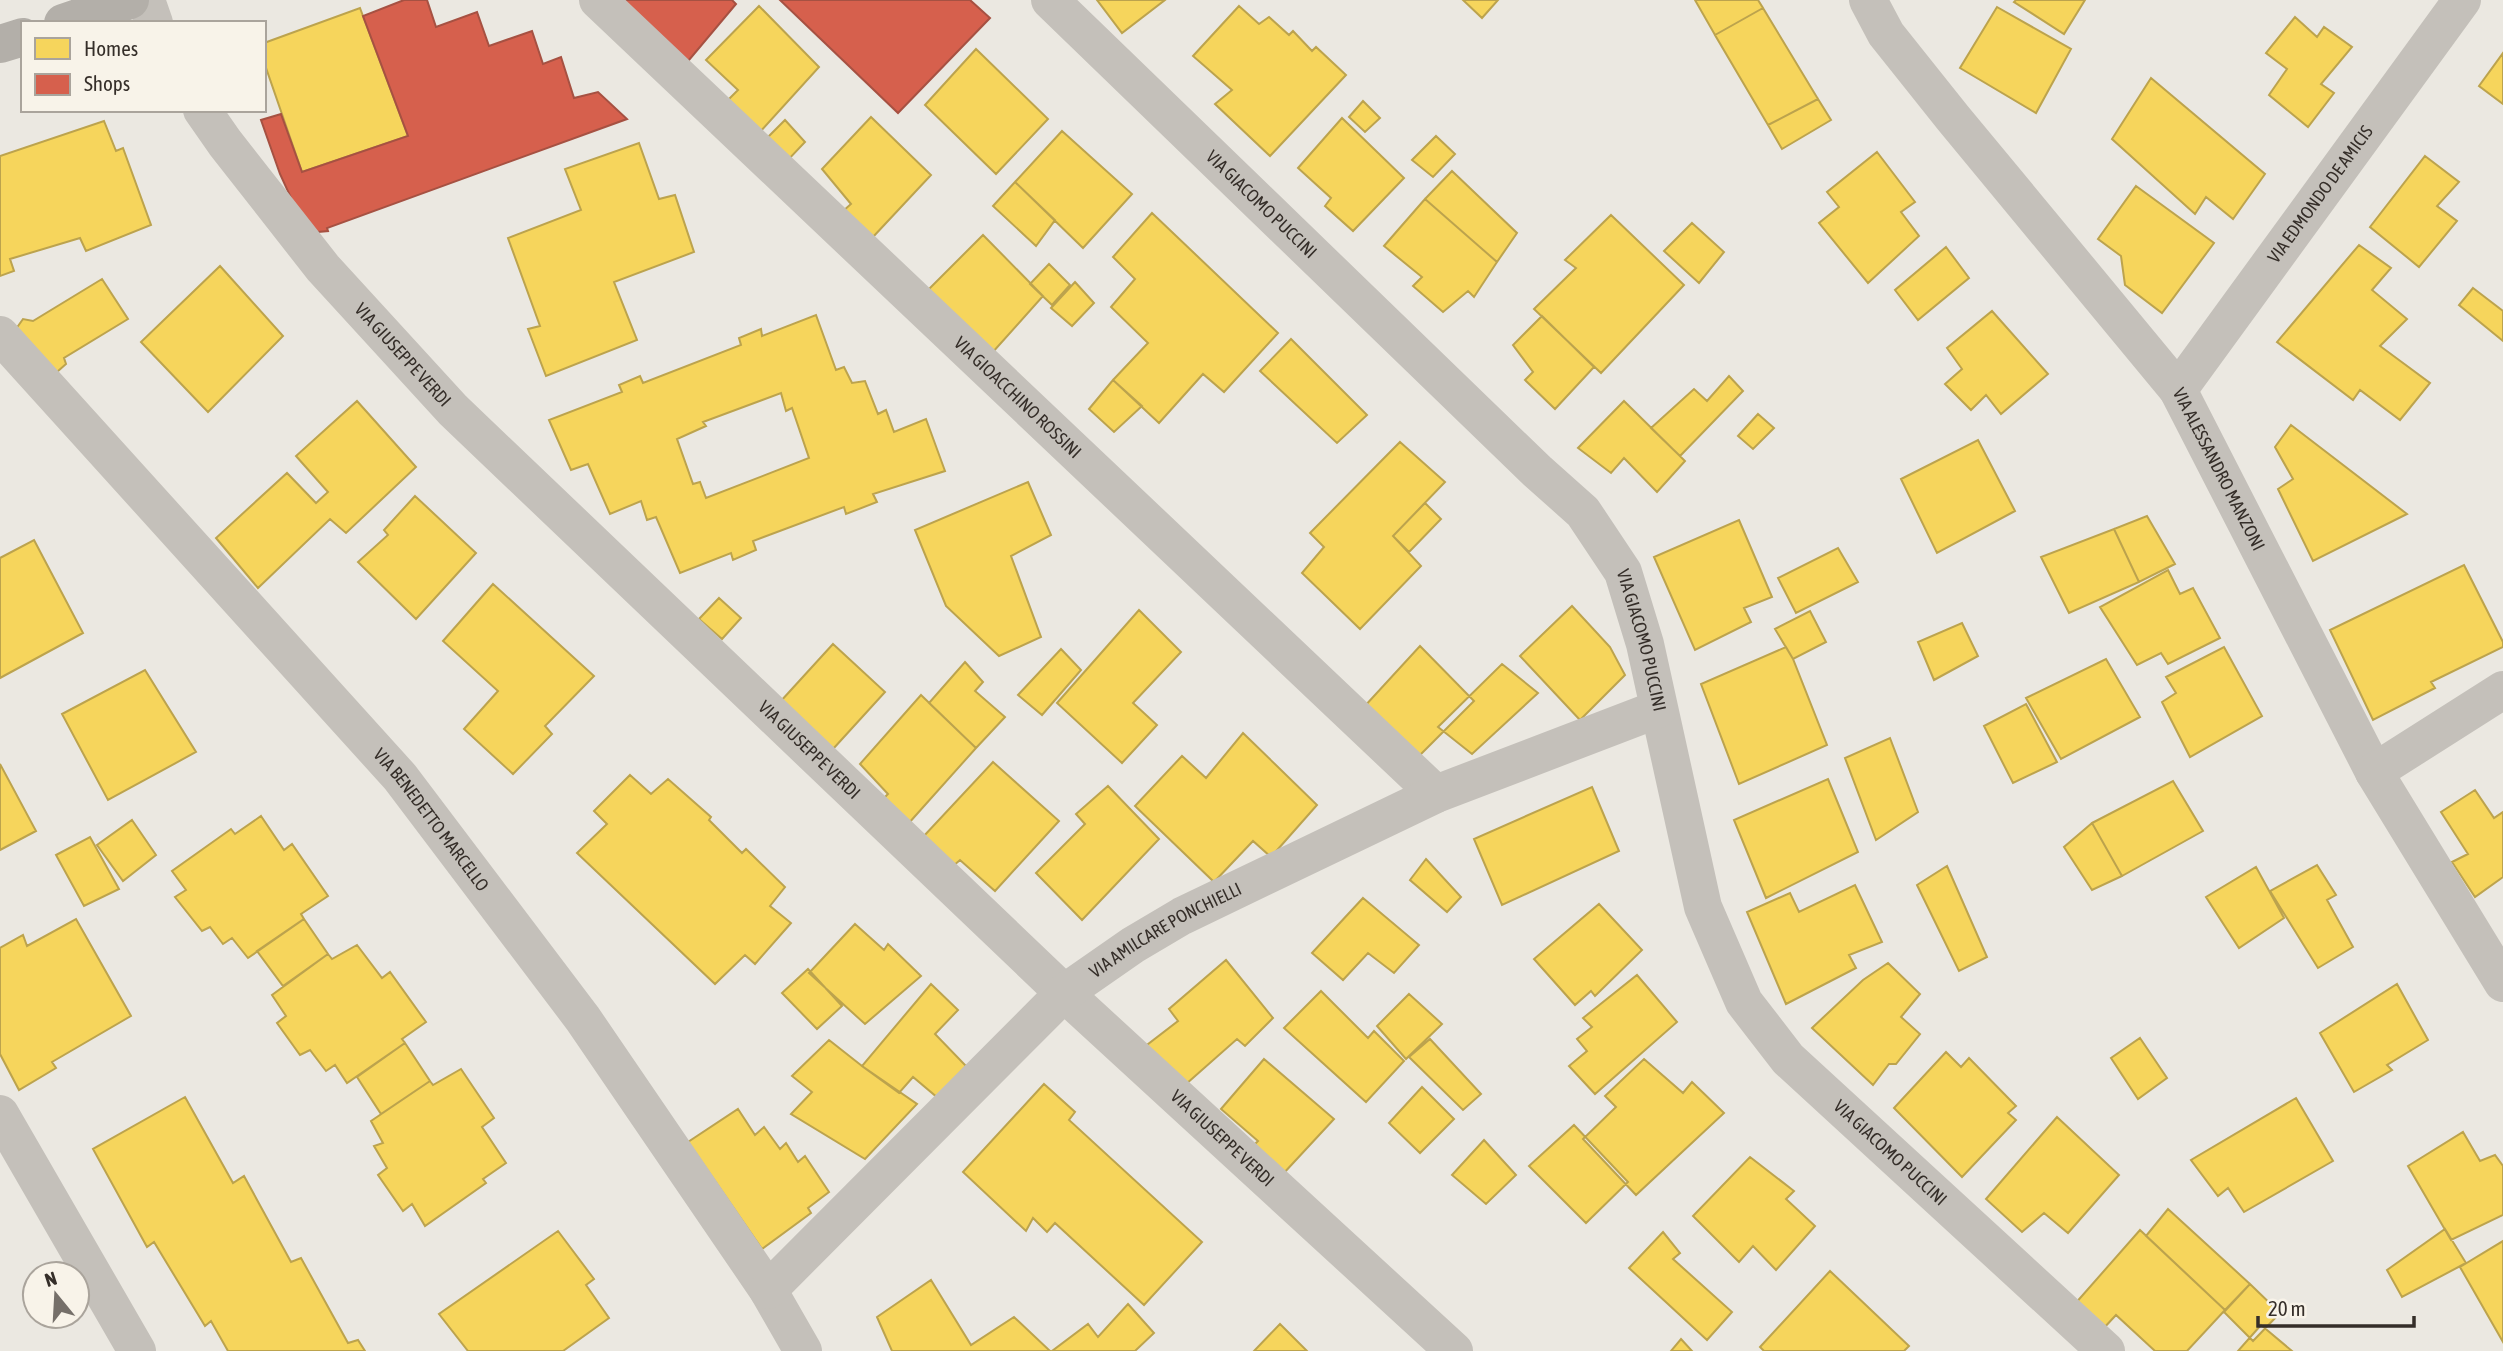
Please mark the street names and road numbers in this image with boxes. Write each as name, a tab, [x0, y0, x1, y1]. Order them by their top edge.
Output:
street label: VIA EDMONDO DE AMICIS	[2263, 121, 2377, 267]
street label: VIA GIACOMO PUCCINI	[1202, 146, 1321, 262]
street label: VIA GIUSEPPE VERDI	[350, 299, 456, 411]
street label: VIA GIOACCHINO ROSSINI	[950, 332, 1086, 462]
street label: VIA ALESSANDRO MANZONI	[2169, 384, 2270, 554]
street label: VIA GIACOMO PUCCINI	[1613, 567, 1671, 713]
street label: VIA GIUSEPPE VERDI	[754, 696, 865, 803]
street label: VIA BENEDETTO MARCELLO	[369, 744, 493, 895]
street label: VIA AMILCARE PONCHIELLI	[1085, 878, 1245, 982]
street label: VIA GIUSEPPE VERDI	[1167, 1085, 1279, 1191]
street label: VIA GIACOMO PUCCINI	[1830, 1095, 1951, 1210]

